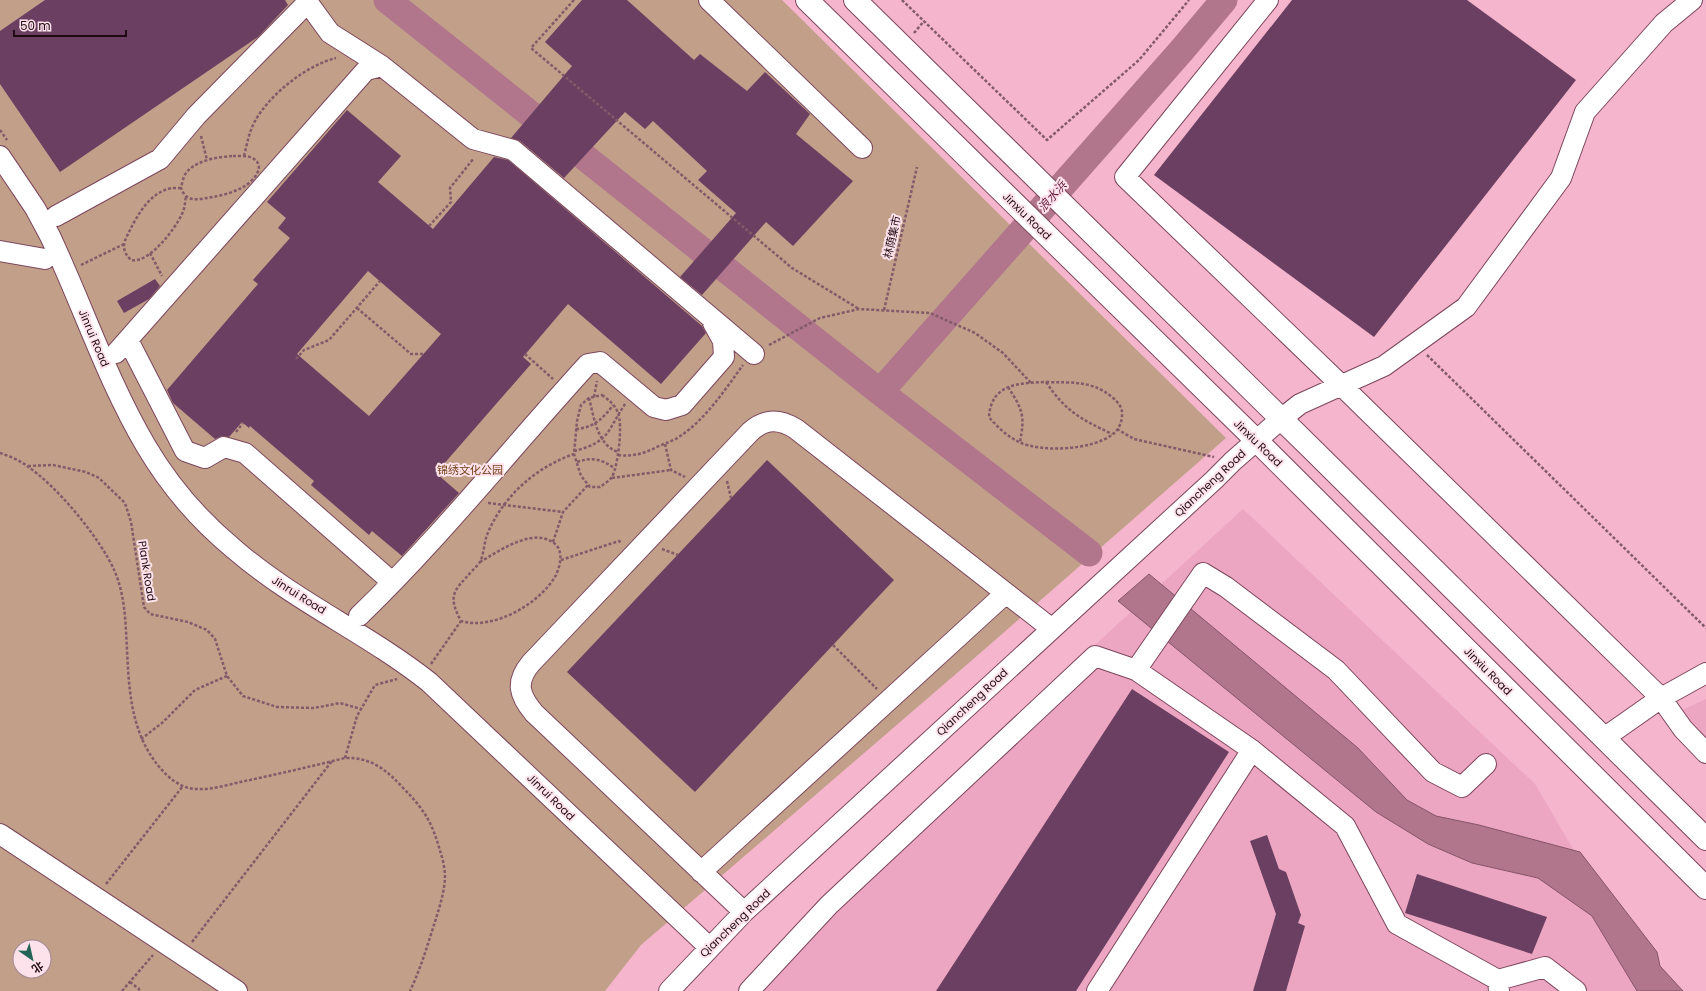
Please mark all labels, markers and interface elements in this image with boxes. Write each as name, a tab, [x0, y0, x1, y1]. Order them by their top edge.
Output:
scale bar	[14, 12, 126, 38]
text: 50 m	[20, 17, 51, 34]
water label: 浪水浜	[1034, 176, 1071, 215]
street label: Jinxiu Road	[999, 189, 1055, 243]
street label: 林荫集市	[879, 214, 905, 260]
street label: Jinrui Road	[75, 307, 113, 369]
street label: Jinxiu Road	[1230, 416, 1286, 470]
street label: Qiancheng Road	[1171, 446, 1249, 520]
park label: 锦绣文化公园	[437, 462, 503, 478]
street label: Plank Road	[134, 540, 160, 602]
street label: Jinrui Road	[269, 572, 329, 618]
street label: Jinxiu Road	[1460, 643, 1516, 699]
street label: Qiancheng Road	[933, 665, 1011, 739]
street label: Jinrui Road	[524, 770, 578, 824]
street label: Qiancheng Road	[696, 885, 774, 961]
north arrow	[12, 939, 52, 979]
text: 北	[29, 958, 47, 977]

